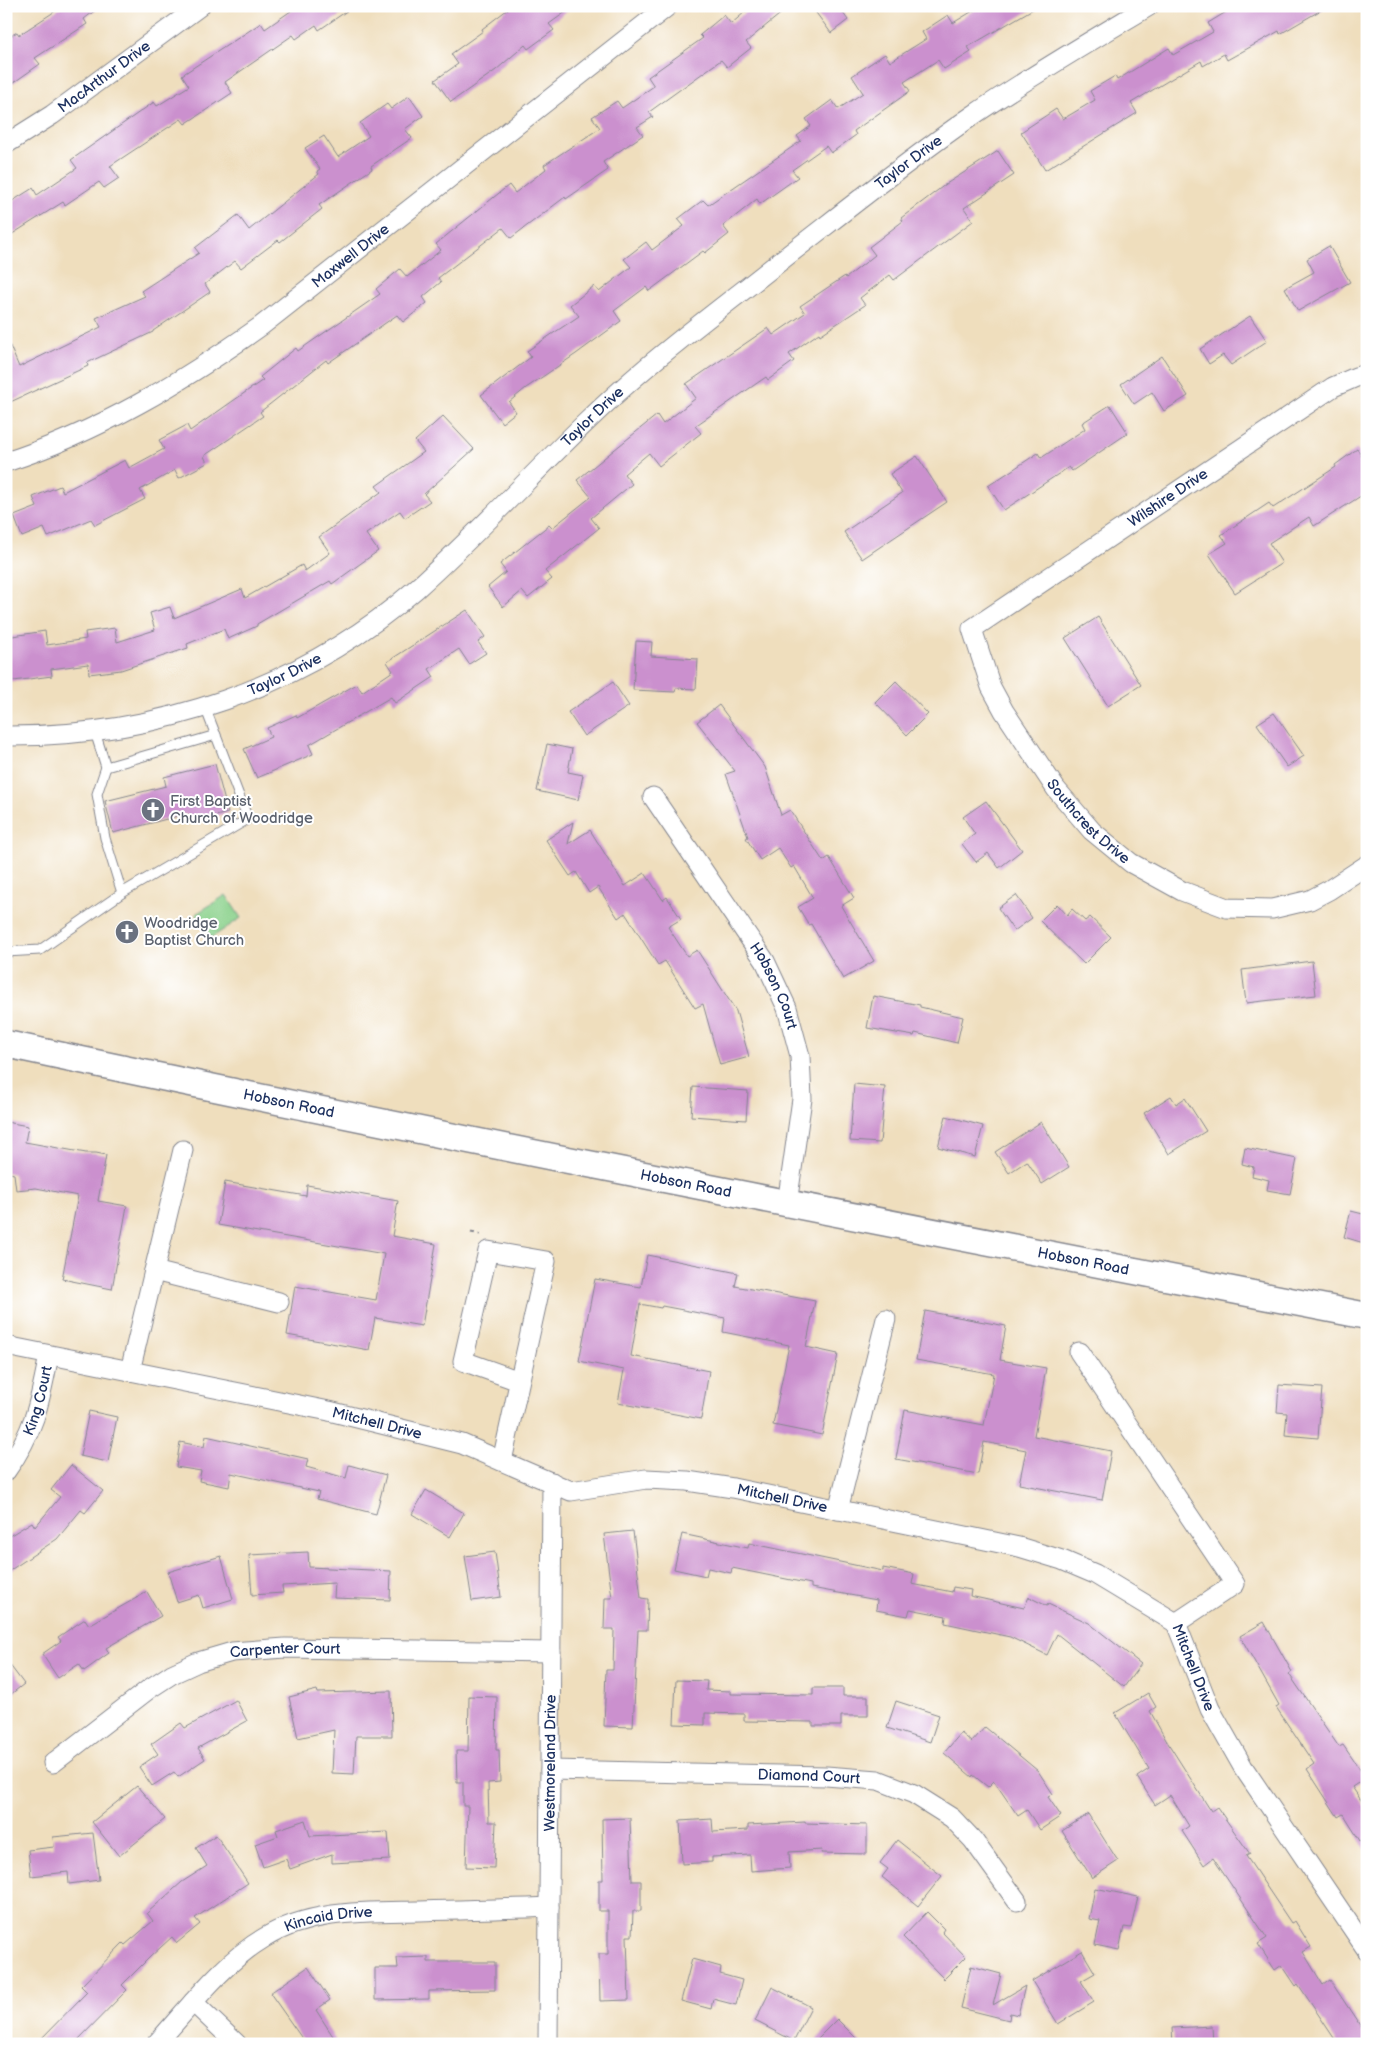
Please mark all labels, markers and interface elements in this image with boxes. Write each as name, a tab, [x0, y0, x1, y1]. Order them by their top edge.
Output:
street label: MacArthur Drive	[54, 36, 154, 117]
street label: Taylor Drive	[871, 131, 946, 194]
street label: Maxwell Drive	[308, 219, 393, 292]
street label: Taylor Drive	[557, 382, 628, 451]
street label: Wilshire Drive	[1124, 464, 1212, 532]
street label: Taylor Drive	[245, 648, 325, 700]
street label: Southcrest Drive	[1042, 775, 1134, 868]
place label: First Baptist Church of Woodridge	[170, 792, 313, 828]
church icon: First Baptist Church of Woodridge	[140, 797, 166, 823]
place label: Woodridge Baptist Church	[144, 914, 244, 950]
church icon: Woodridge Baptist Church	[114, 919, 140, 945]
street label: Hobson Court	[746, 939, 802, 1032]
street label: Hobson Road	[242, 1085, 336, 1122]
street label: Hobson Road	[639, 1165, 733, 1202]
street label: Hobson Road	[1036, 1243, 1131, 1279]
street label: King Court	[19, 1364, 56, 1439]
street label: Mitchell Drive	[330, 1403, 424, 1443]
street label: Mitchell Drive	[735, 1480, 829, 1517]
street label: Mitchell Drive	[1168, 1621, 1219, 1714]
street label: Carpenter Court	[229, 1638, 341, 1662]
street label: Westmoreland Drive	[540, 1694, 560, 1832]
street label: Diamond Court	[757, 1765, 861, 1788]
street label: Kincaid Drive	[281, 1902, 373, 1936]

